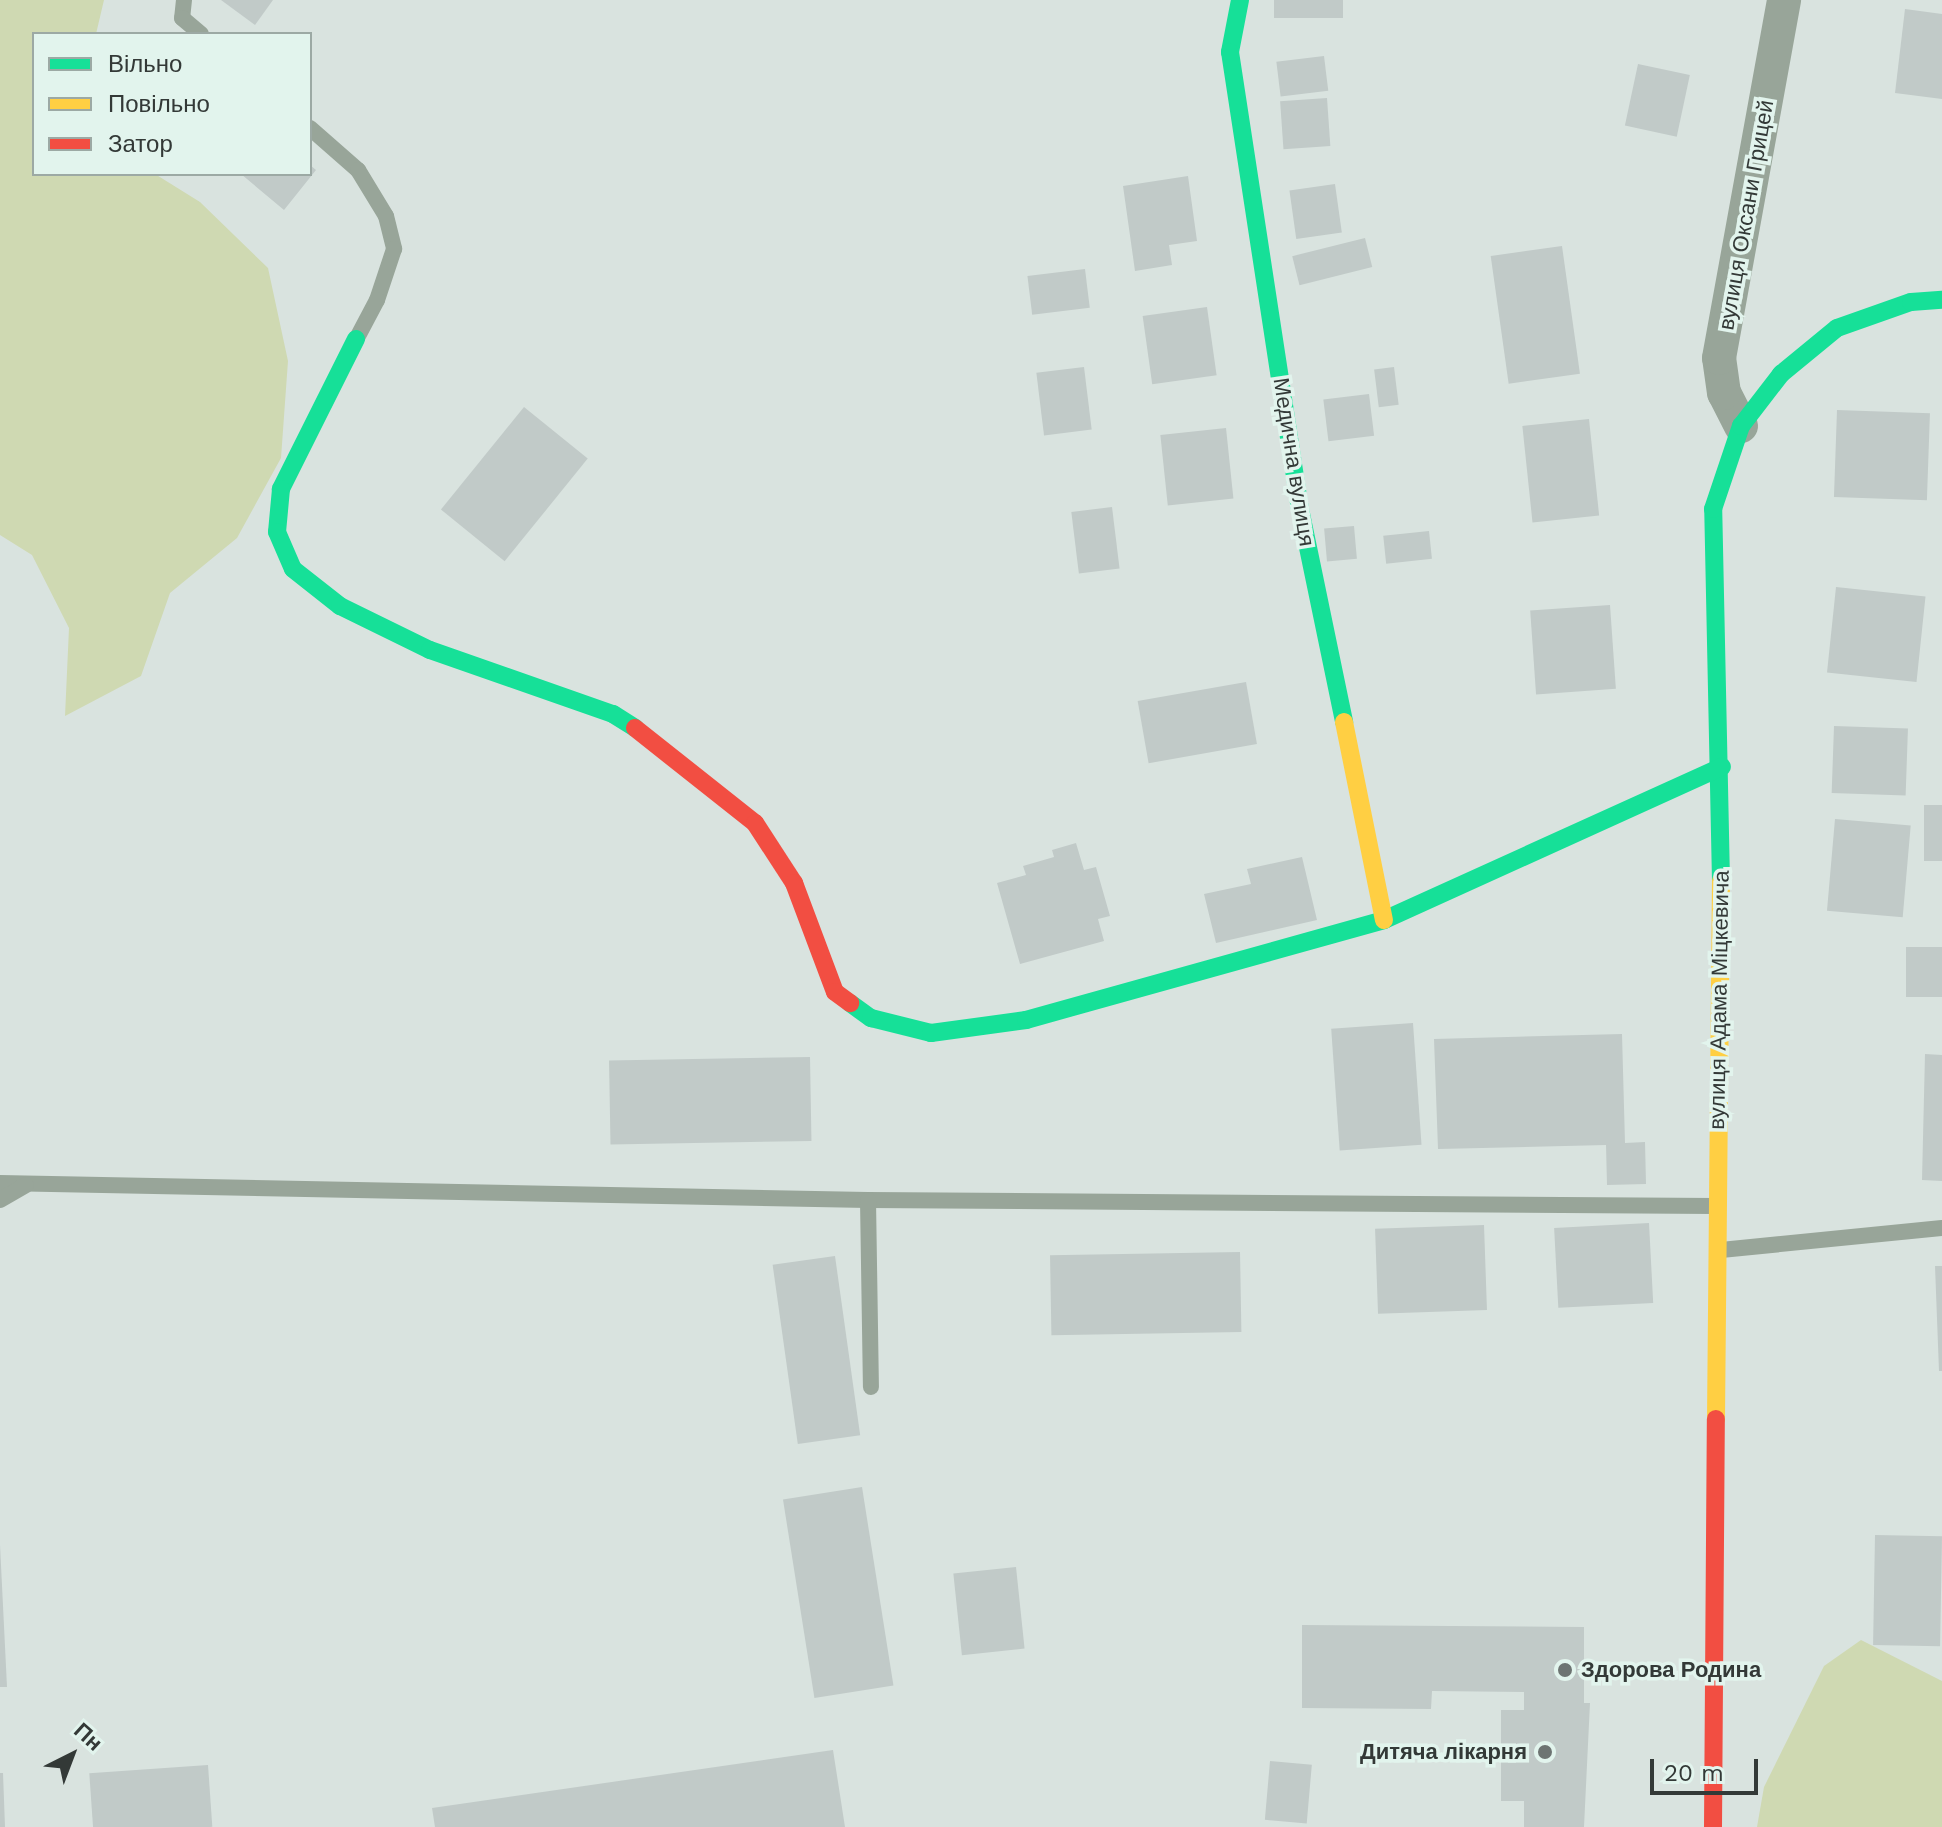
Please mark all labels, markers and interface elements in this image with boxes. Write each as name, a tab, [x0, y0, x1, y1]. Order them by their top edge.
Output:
legend	[32, 32, 312, 176]
text: Вільно	[108, 50, 182, 78]
text: Повільно	[108, 90, 210, 118]
street label: вулиця Оксани Грицей	[1713, 98, 1779, 332]
text: Затор	[108, 130, 173, 158]
street label: Медична вулиця	[1268, 376, 1320, 548]
street label: вулиця Адама Міцкевича	[1704, 870, 1734, 1130]
place label: Здорова Родина	[1581, 1657, 1761, 1683]
marker: Здорова Родина	[1556, 1661, 1574, 1679]
north arrow	[32, 1715, 112, 1795]
text: Пн	[69, 1718, 108, 1756]
place label: Дитяча лікарня	[1360, 1739, 1527, 1765]
marker: Дитяча лікарня	[1534, 1741, 1556, 1763]
scale bar	[1654, 1743, 1762, 1793]
text: 20 m	[1664, 1759, 1724, 1787]

